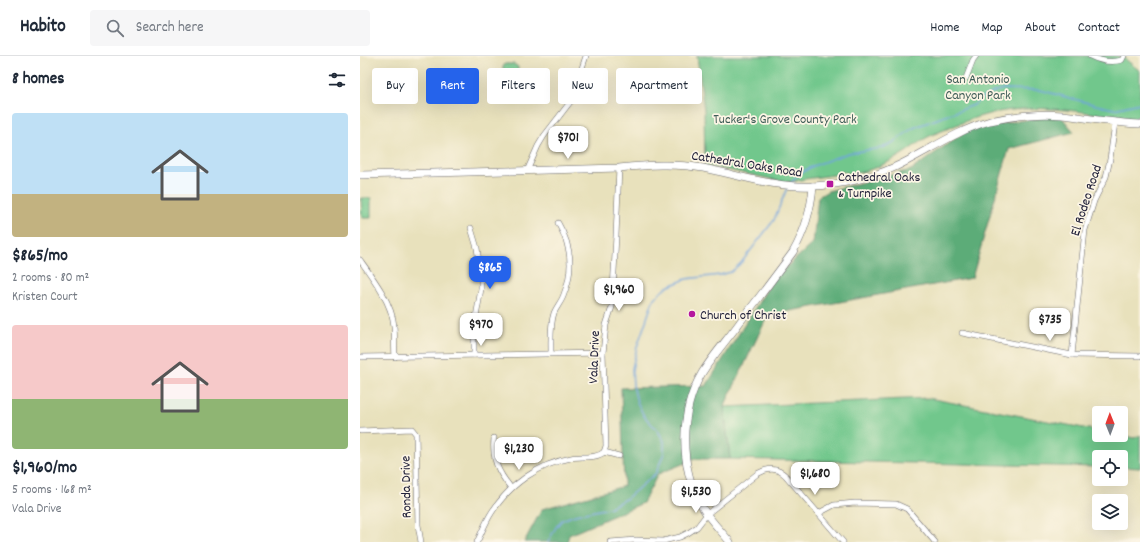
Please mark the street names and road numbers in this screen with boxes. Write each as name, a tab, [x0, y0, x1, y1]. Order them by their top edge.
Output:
street label: Cathedral Oaks Road	[690, 146, 803, 184]
street label: El Rodeo Road	[1066, 162, 1108, 239]
street label: Vala Drive	[584, 330, 606, 384]
street label: Ronda Drive	[396, 455, 418, 519]

